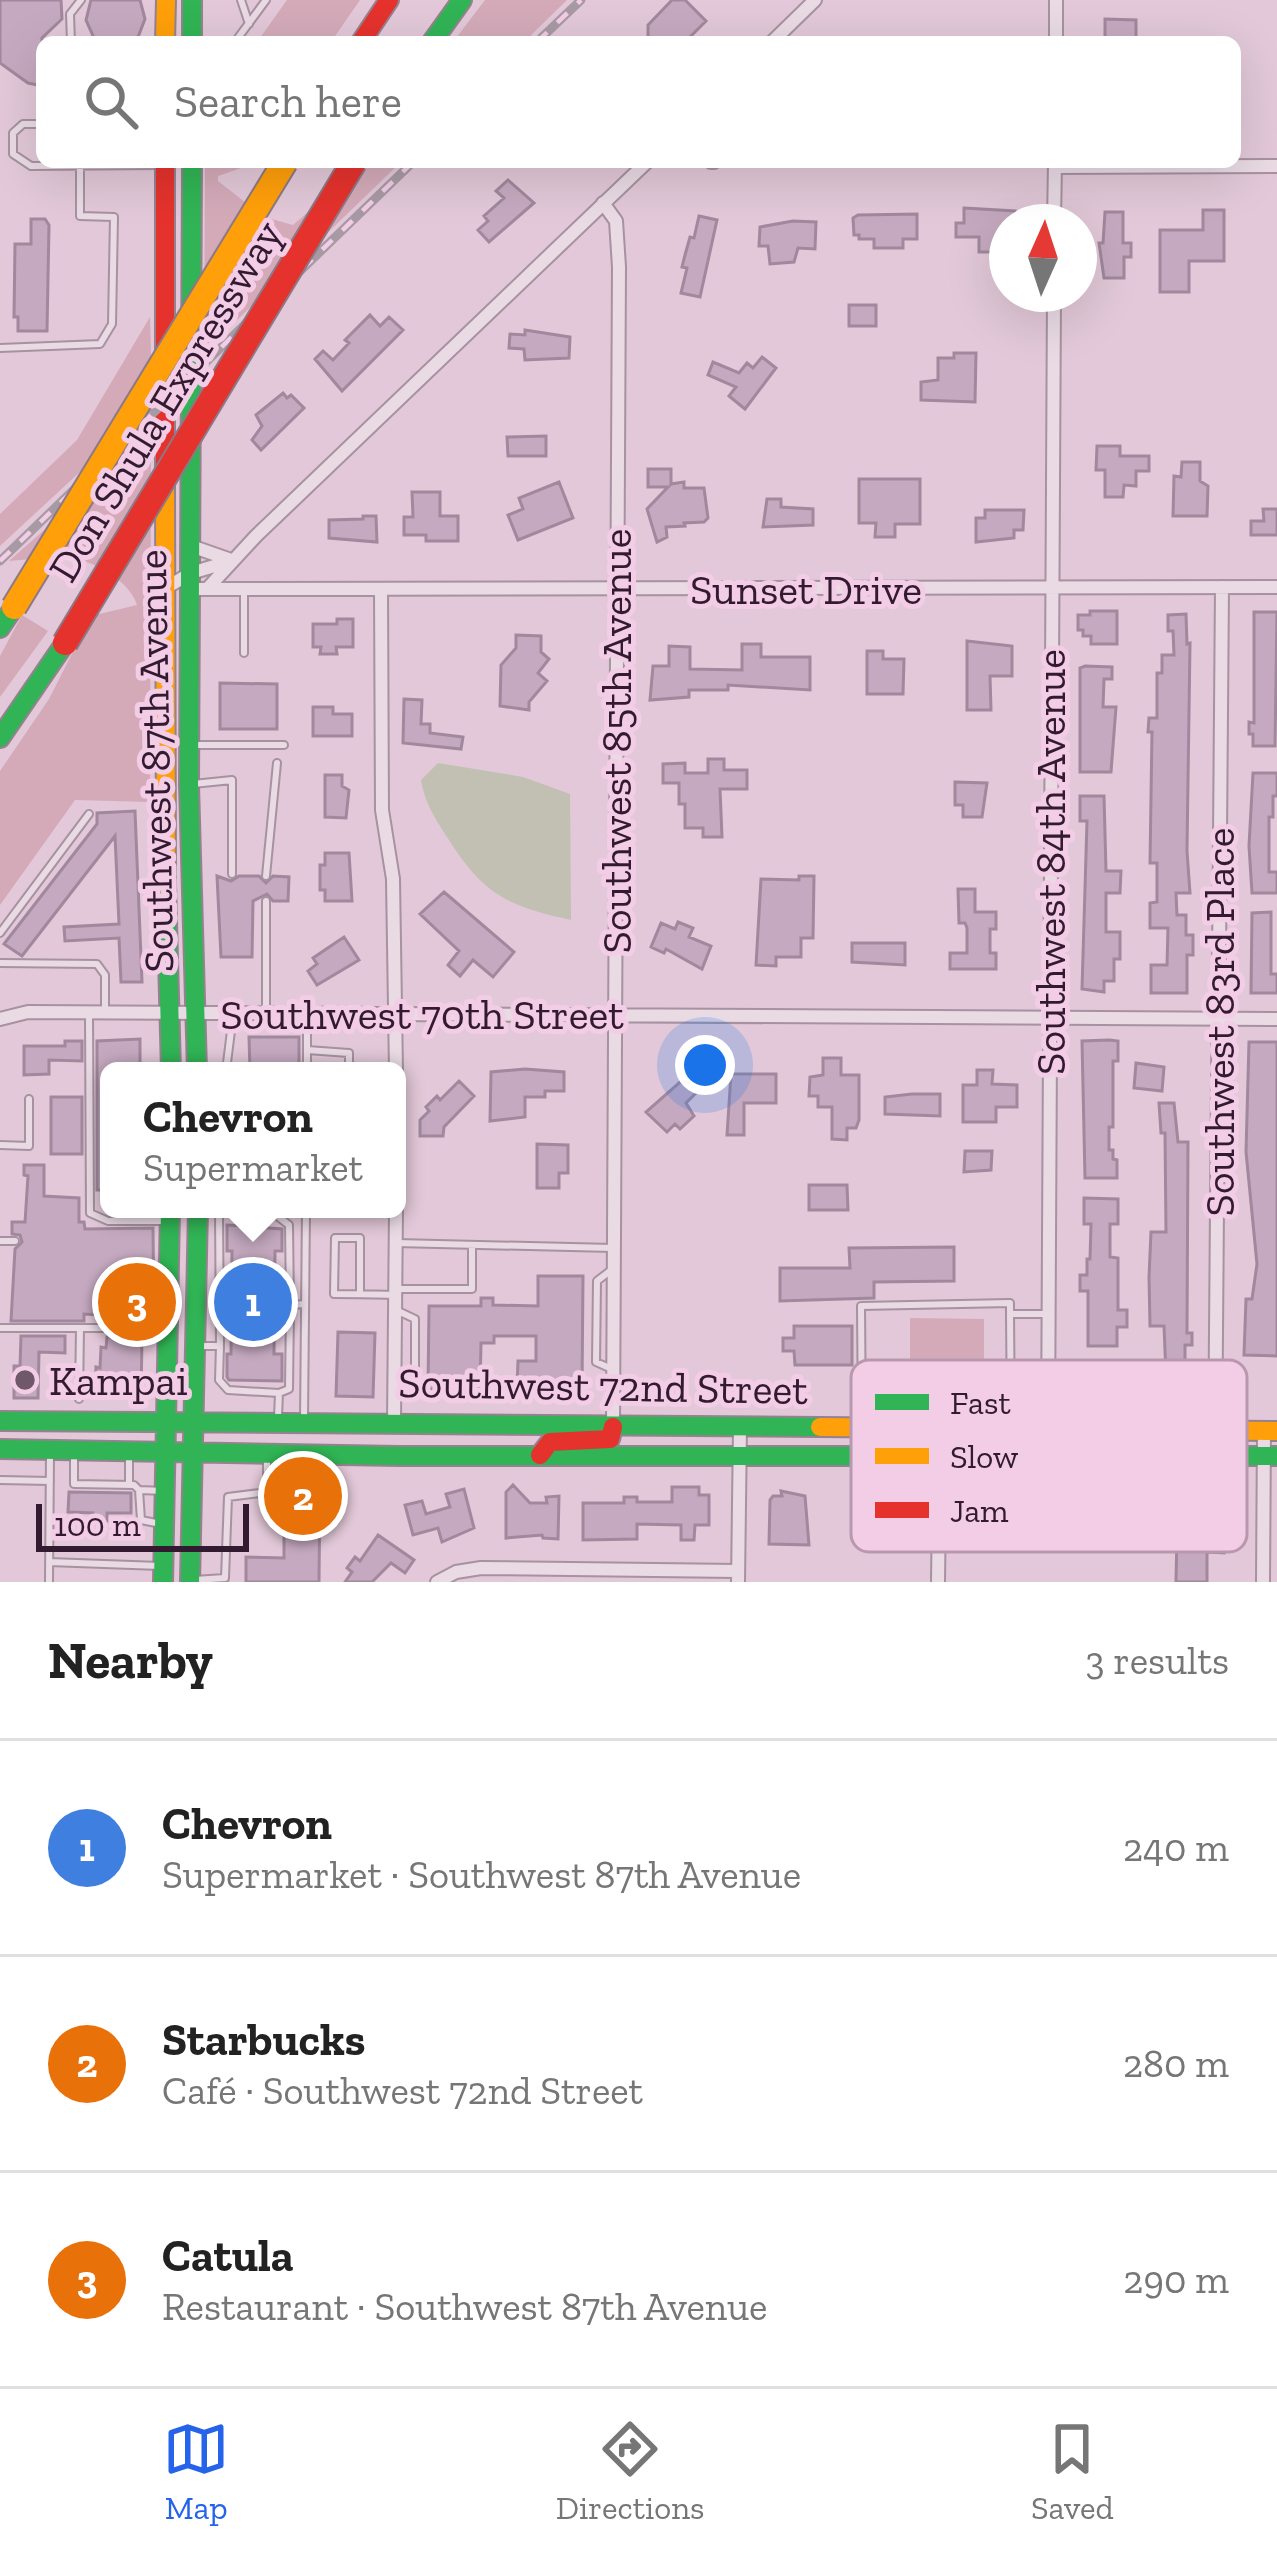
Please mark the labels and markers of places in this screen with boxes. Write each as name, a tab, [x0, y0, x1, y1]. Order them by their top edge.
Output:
pin: 3	[98, 1257, 176, 1347]
pin: 1	[214, 1257, 292, 1347]
place label: Kampai	[49, 1355, 188, 1406]
marker: Kampai	[12, 1367, 38, 1393]
pin: 2	[264, 1451, 342, 1541]

